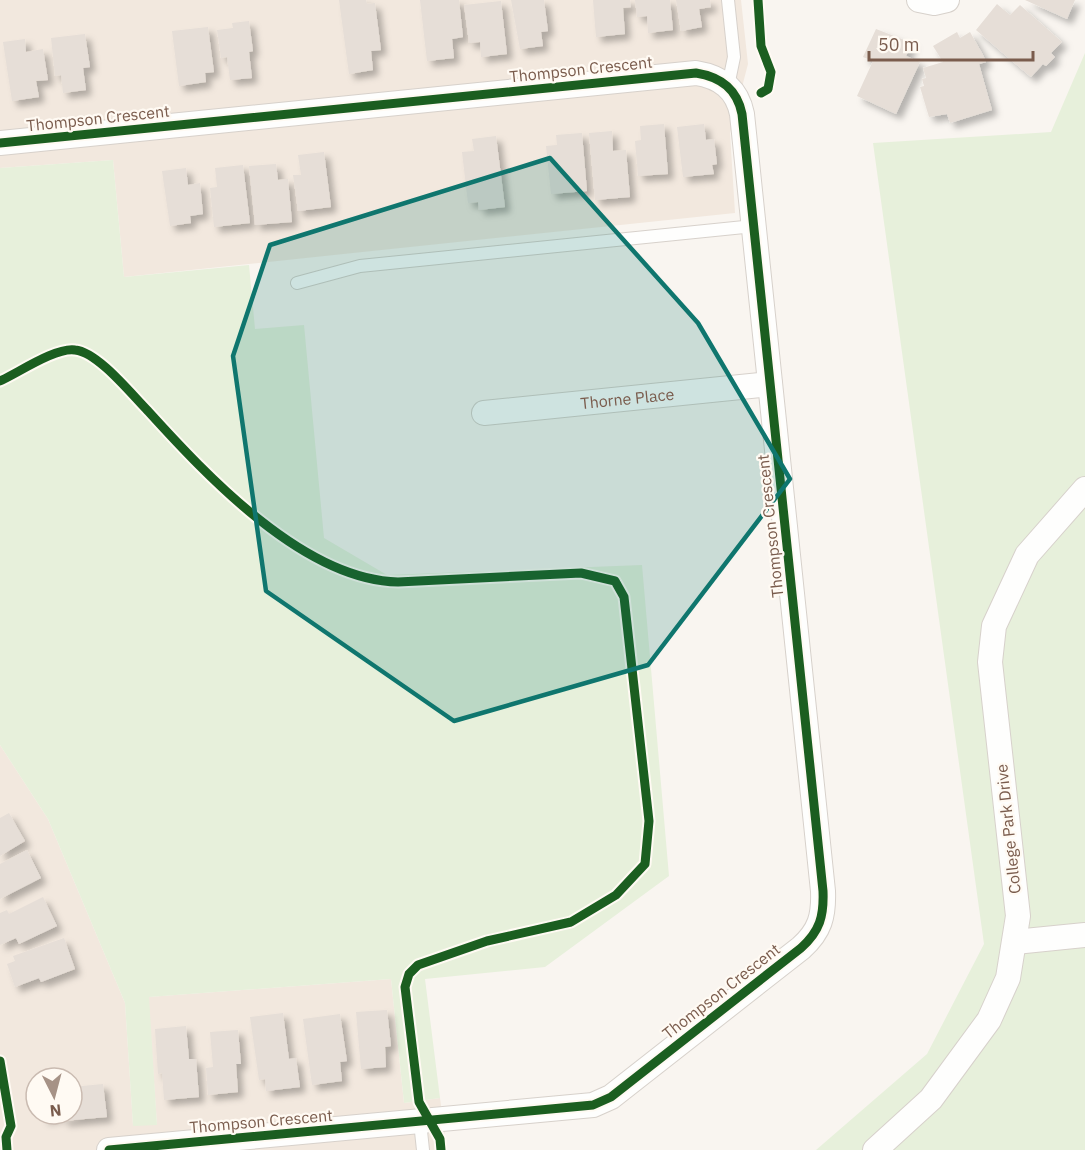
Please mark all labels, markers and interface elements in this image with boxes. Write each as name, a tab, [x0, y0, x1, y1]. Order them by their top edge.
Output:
scale bar	[869, 24, 1032, 62]
text: 50 m	[878, 33, 920, 56]
street label: Thompson Crescent	[508, 52, 654, 86]
street label: Thompson Crescent	[25, 101, 171, 135]
street label: Thorne Place	[579, 384, 675, 413]
street label: Thompson Crescent	[753, 453, 787, 599]
street label: College Park Drive	[991, 763, 1025, 895]
street label: Thompson Crescent	[658, 939, 784, 1043]
north arrow	[24, 1066, 84, 1126]
text: N	[49, 1100, 62, 1121]
street label: Thompson Crescent	[188, 1105, 334, 1137]

